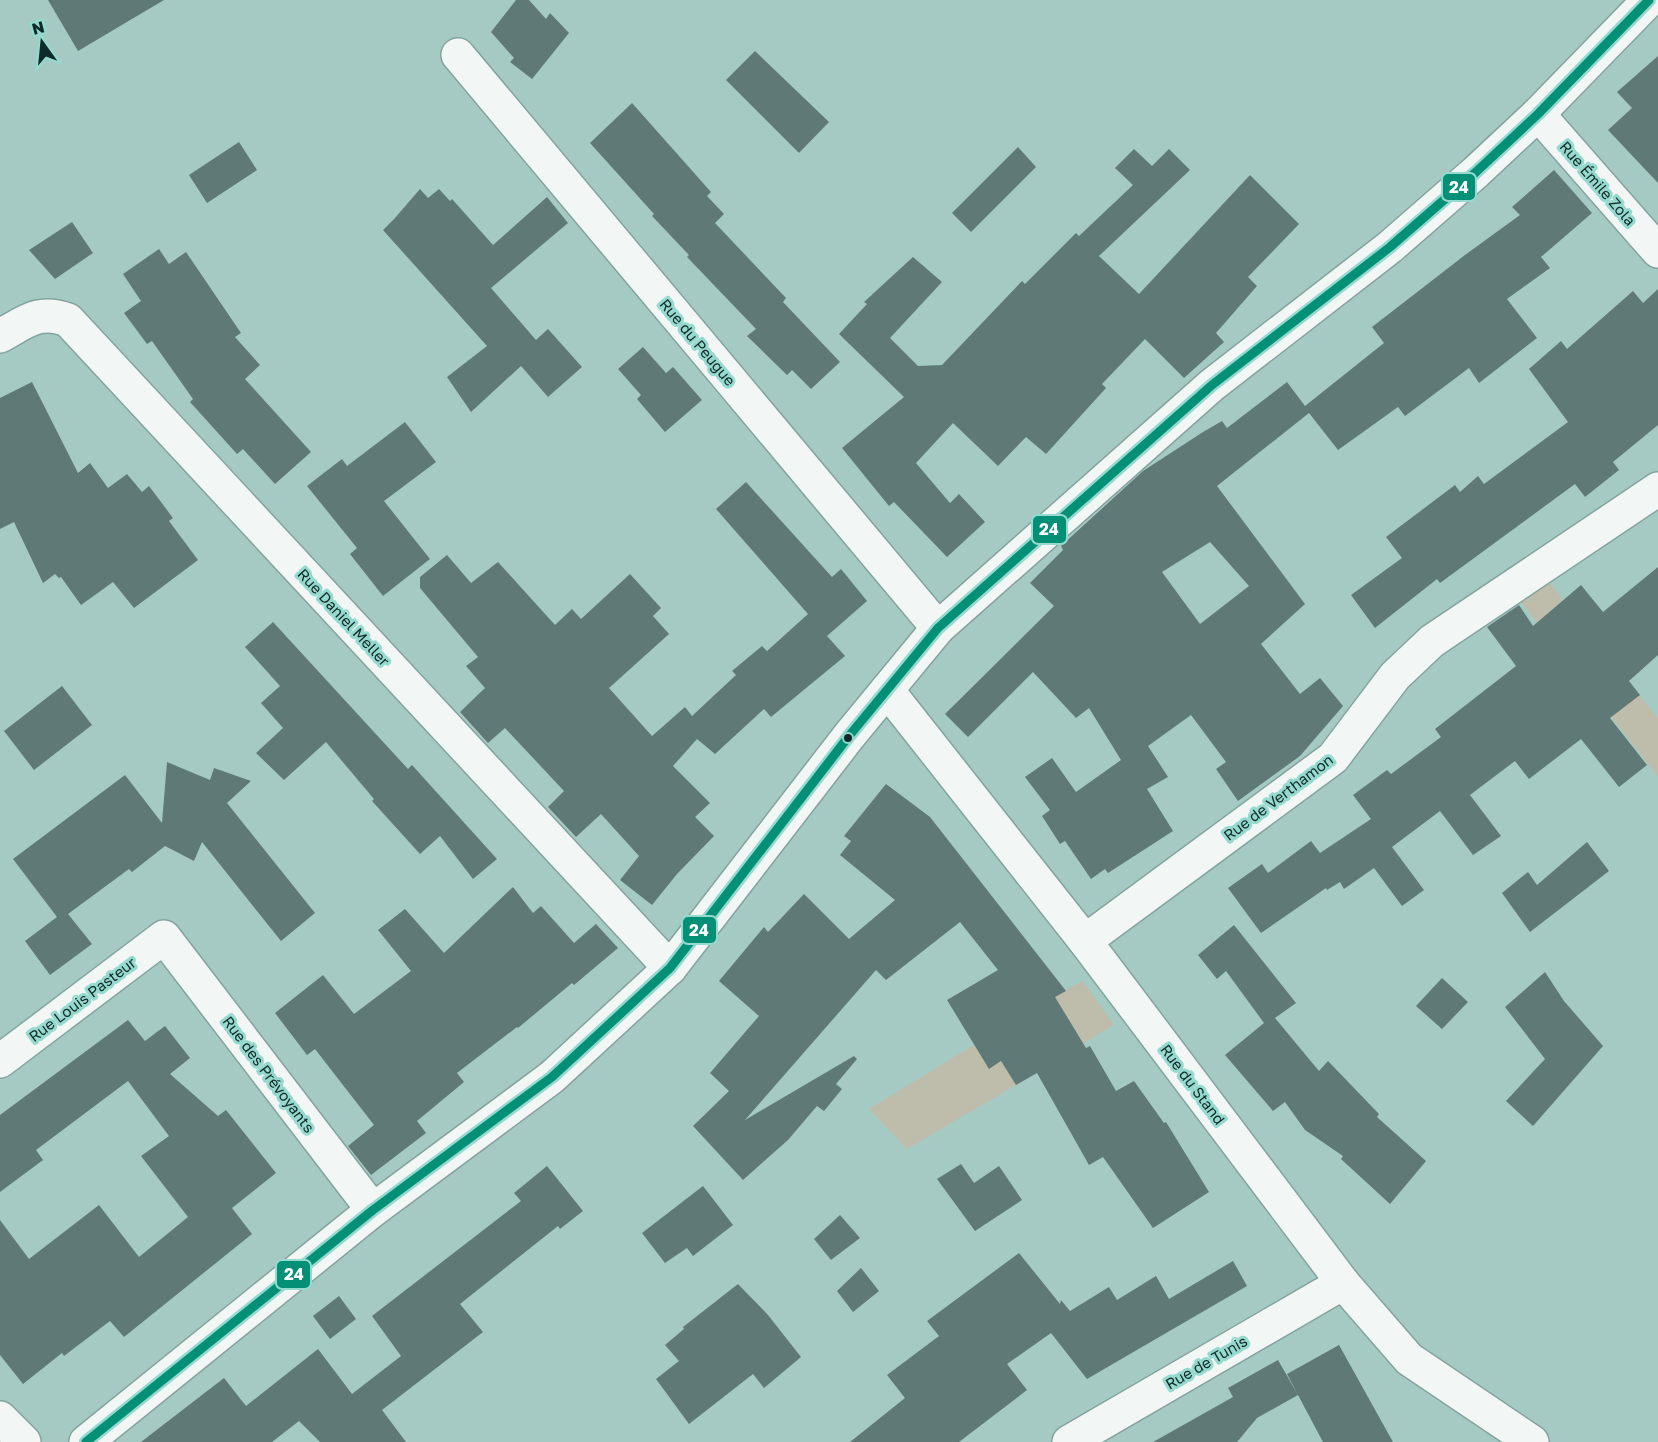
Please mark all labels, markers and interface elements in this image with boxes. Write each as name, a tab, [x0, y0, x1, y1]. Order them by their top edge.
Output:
north arrow	[12, 12, 72, 72]
text: N	[30, 16, 47, 39]
street label: Rue Émile Zola	[1556, 137, 1640, 229]
line badge: 24	[1442, 173, 1476, 201]
text: 24	[1449, 177, 1469, 197]
street label: Rue du Peugue	[656, 295, 740, 389]
line badge: 24	[1032, 515, 1067, 544]
text: 24	[1039, 519, 1059, 539]
street label: Rue Daniel Meller	[294, 565, 394, 670]
unlabelled marker	[842, 732, 854, 744]
street label: Rue de Verthamon	[1220, 750, 1336, 844]
line badge: 24	[682, 916, 717, 944]
text: 24	[689, 920, 709, 940]
street label: Rue Louis Pasteur	[25, 953, 139, 1045]
street label: Rue des Prévoyants	[219, 1012, 319, 1136]
street label: Rue du Stand	[1157, 1040, 1229, 1128]
line badge: 24	[276, 1260, 311, 1289]
text: 24	[284, 1264, 304, 1284]
street label: Rue de Tunis	[1162, 1331, 1250, 1393]

